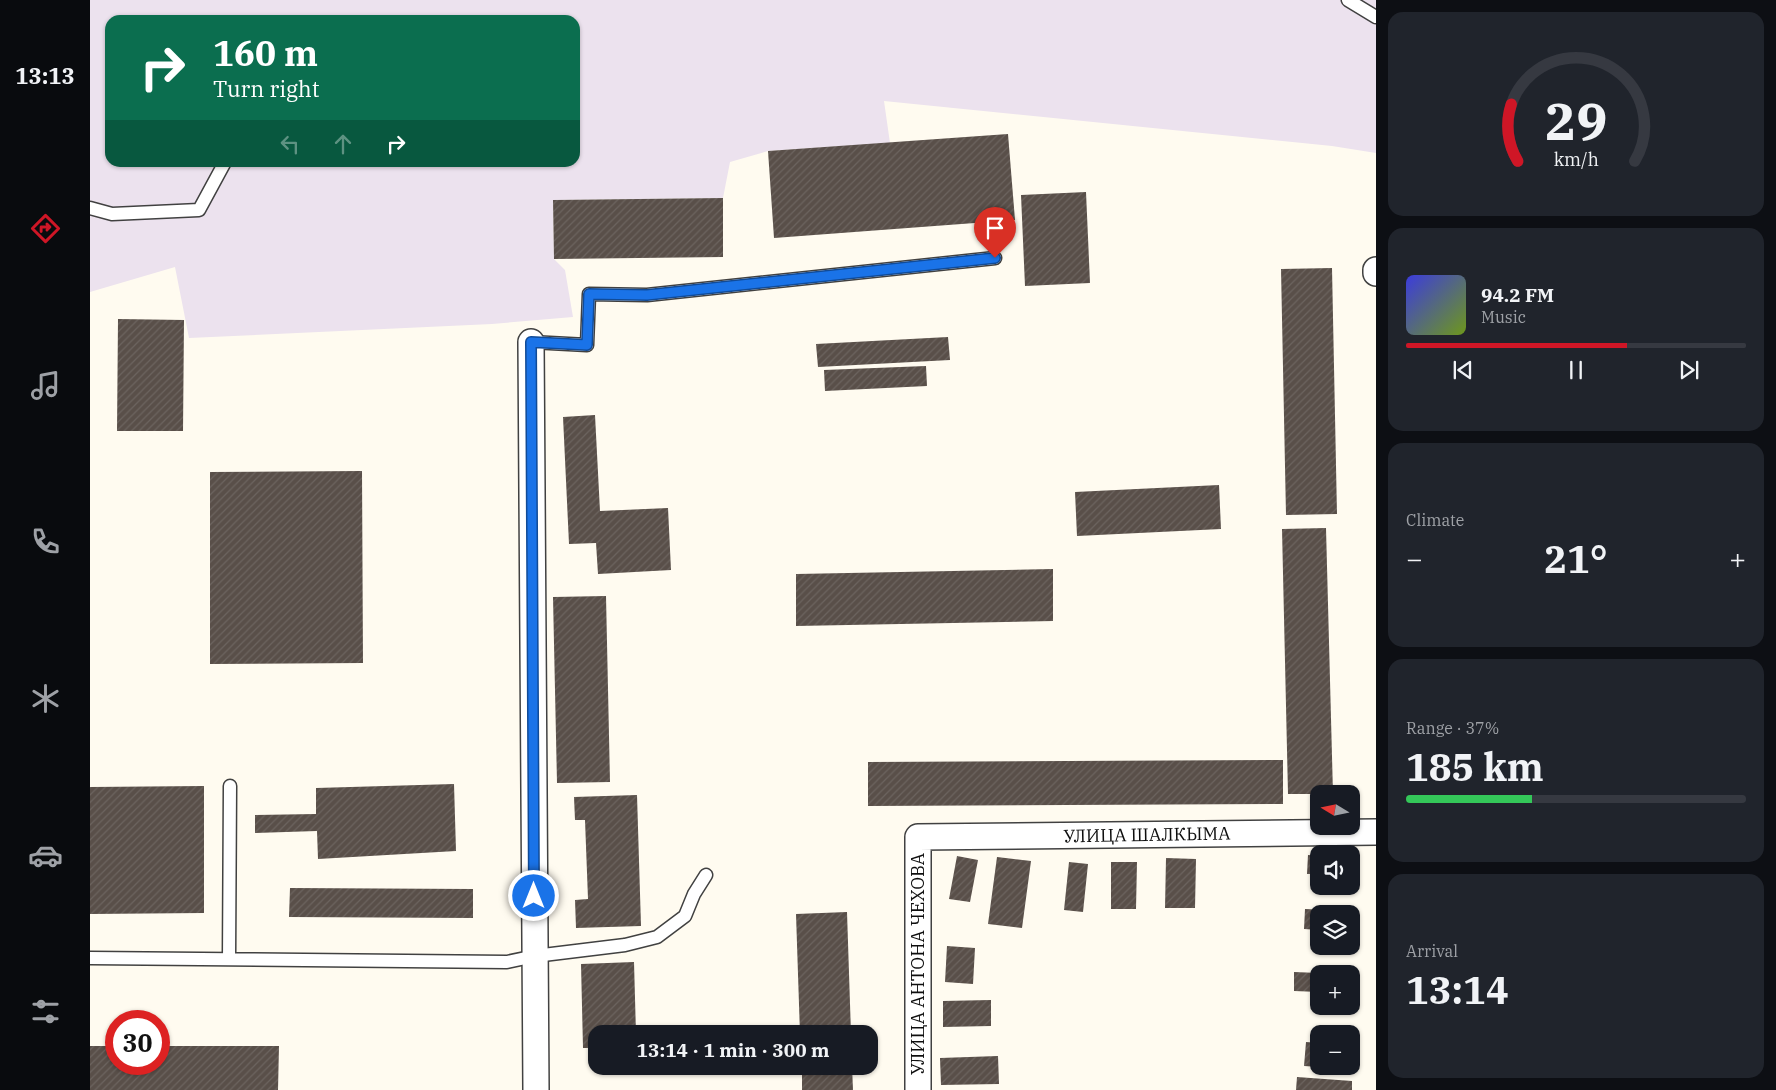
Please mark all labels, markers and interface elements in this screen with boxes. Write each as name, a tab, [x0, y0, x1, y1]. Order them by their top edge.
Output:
text: 160 m	[213, 30, 318, 76]
icon: right	[130, 35, 195, 100]
text: 13:13	[15, 61, 75, 90]
text: Turn right	[213, 74, 320, 103]
text: 29	[1545, 87, 1607, 154]
icon: left	[276, 130, 304, 158]
icon: ahead	[329, 130, 357, 158]
icon: right	[382, 130, 410, 158]
text: km/h	[1553, 148, 1599, 171]
pin	[974, 207, 1016, 258]
icon: directions	[28, 211, 63, 246]
icon: arrive	[981, 214, 1009, 242]
text: 94.2 FM	[1481, 283, 1554, 307]
text: Music	[1481, 307, 1526, 327]
icon: previous	[1449, 356, 1477, 384]
icon: pause	[1562, 356, 1590, 384]
icon: next	[1675, 356, 1703, 384]
icon: music	[28, 368, 63, 403]
text: Climate	[1406, 510, 1464, 530]
icon: phone	[28, 524, 63, 559]
text: 21°	[1544, 534, 1608, 583]
text: −	[1406, 540, 1423, 577]
text: +	[1729, 540, 1746, 577]
icon: climate	[28, 681, 63, 716]
text: Range · 37%	[1406, 718, 1499, 738]
text: 185 km	[1406, 742, 1544, 791]
north arrow	[1310, 785, 1360, 835]
map controls	[1310, 785, 1360, 1075]
street label: УЛИЦА ШАЛКЫМА	[1063, 822, 1231, 847]
icon: car	[28, 838, 63, 873]
button: sound	[1310, 845, 1360, 895]
street label: УЛИЦА АНТОНА ЧЕХОВА	[906, 852, 929, 1075]
position arrow	[507, 869, 559, 921]
button: layers	[1310, 905, 1360, 955]
text: Arrival	[1406, 941, 1458, 961]
button: +	[1310, 965, 1360, 1015]
text: 13:14	[1406, 965, 1509, 1014]
icon: filters	[28, 994, 63, 1029]
speed limit sign: 30	[105, 1010, 170, 1075]
button: −	[1310, 1025, 1360, 1075]
text: 13:14 · 1 min · 300 m	[637, 1038, 829, 1062]

